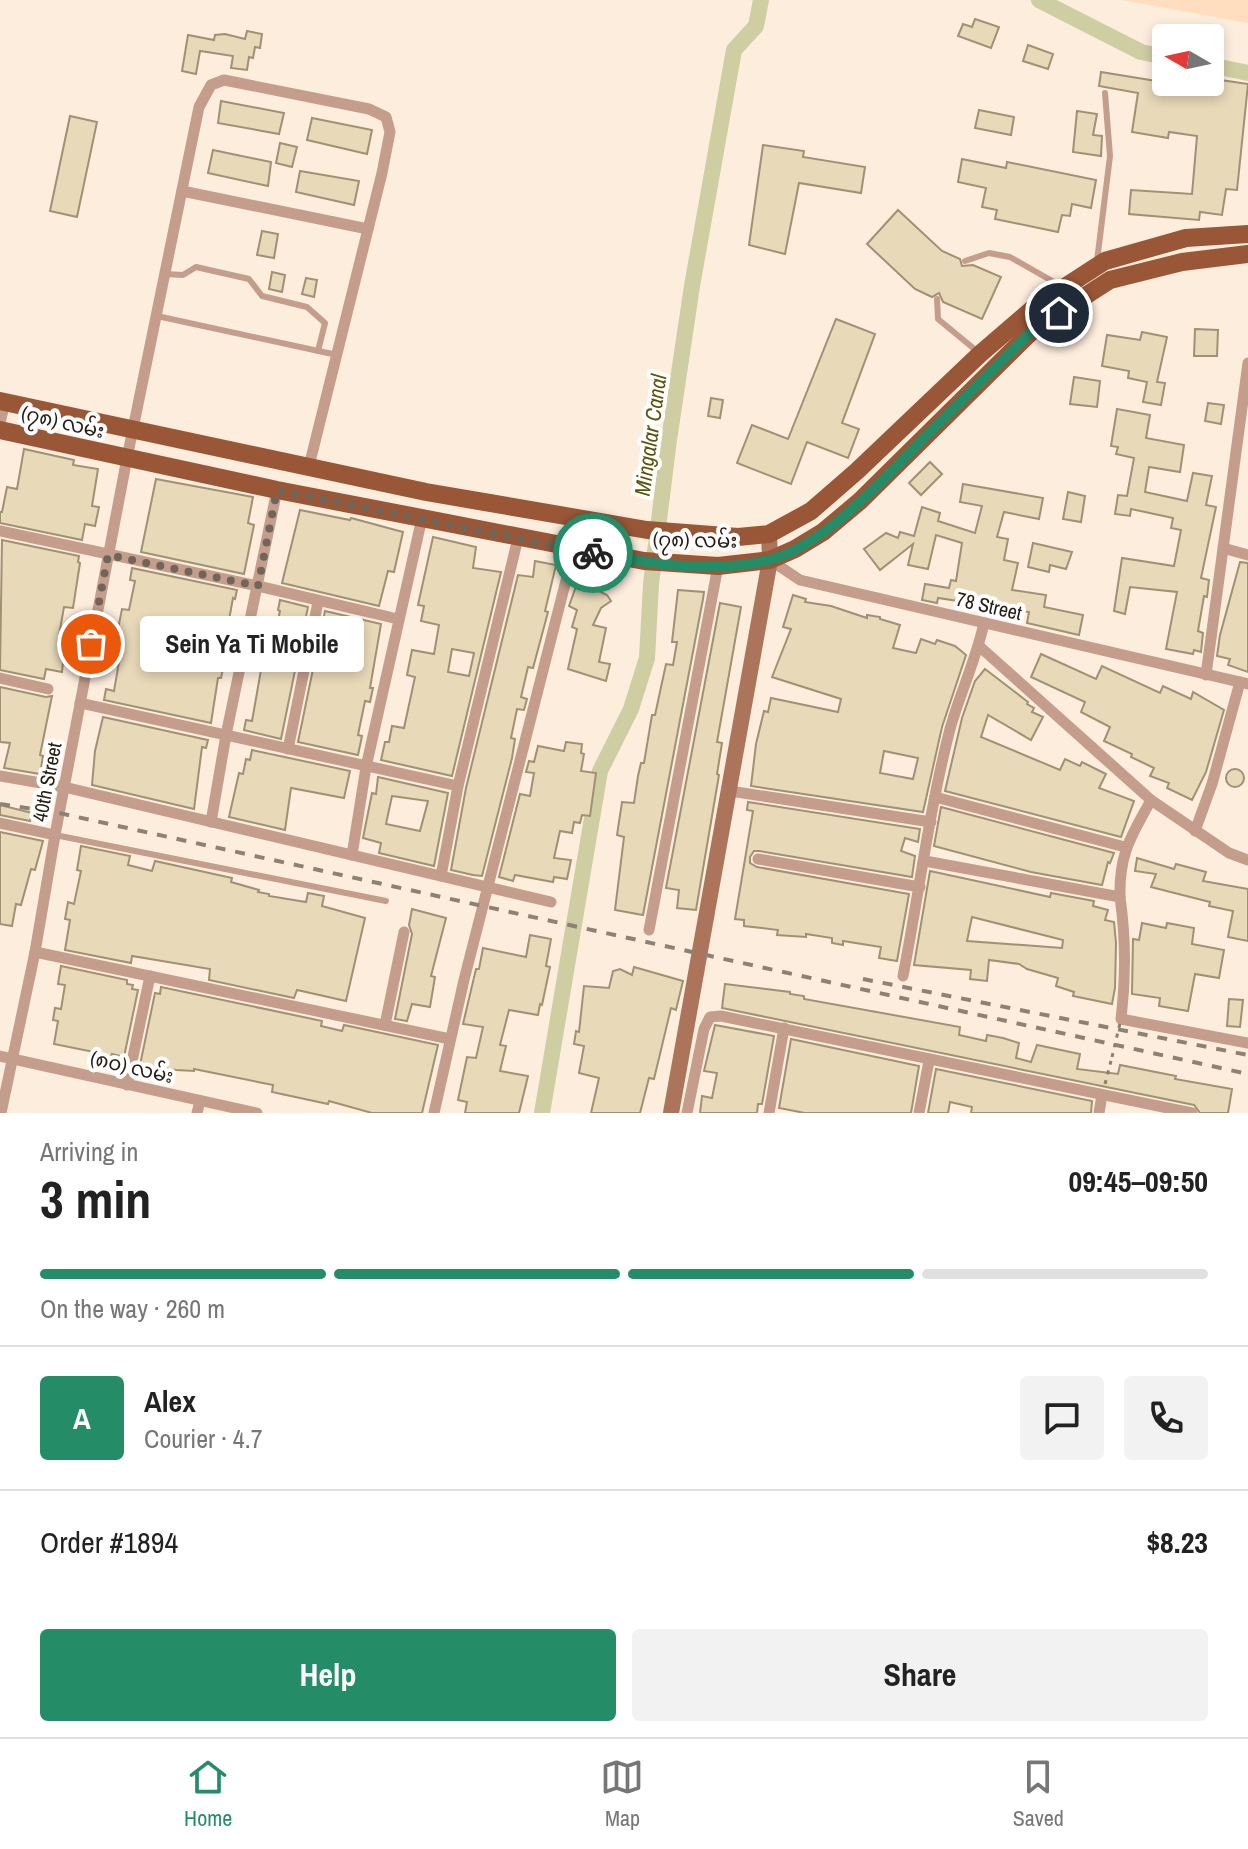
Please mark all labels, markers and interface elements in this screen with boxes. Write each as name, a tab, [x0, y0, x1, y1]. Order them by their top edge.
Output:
north arrow	[1152, 24, 1224, 96]
map controls	[1152, 24, 1224, 96]
pin	[1025, 279, 1093, 347]
icon: home	[1037, 291, 1081, 335]
water label: Mingalar Canal	[627, 371, 674, 498]
street label: (၇၈) လမ်း	[18, 399, 107, 447]
courier	[553, 513, 633, 593]
street label: (၇၈) လမ်း	[653, 525, 737, 557]
icon: bike	[571, 531, 615, 575]
street label: 78 Street	[954, 585, 1025, 626]
pin	[57, 610, 125, 678]
callout: Sein Ya Ti Mobile	[139, 616, 363, 672]
icon: bag	[69, 622, 113, 666]
text: Sein Ya Ti Mobile	[165, 626, 339, 661]
street label: 40th Street	[26, 740, 67, 824]
street label: (၈၀) လမ်း	[88, 1044, 176, 1089]
text: Arriving in	[40, 1134, 138, 1169]
text: 09:45–09:50	[1069, 1161, 1208, 1201]
text: 3 min	[40, 1164, 151, 1234]
text: On the way · 260 m	[40, 1291, 225, 1326]
button: chat	[1020, 1376, 1104, 1460]
button: phone	[1124, 1376, 1208, 1460]
text: Alex	[144, 1381, 196, 1421]
text: A	[73, 1398, 91, 1438]
text: Courier · 4.7	[144, 1421, 263, 1456]
text: Order #1894	[40, 1522, 178, 1562]
text: $8.23	[1146, 1522, 1208, 1562]
button: Help	[40, 1629, 616, 1721]
button: Share	[632, 1629, 1208, 1721]
tab: Home	[184, 1755, 232, 1833]
tab: Map	[600, 1755, 644, 1833]
tab: Saved	[1013, 1755, 1064, 1833]

